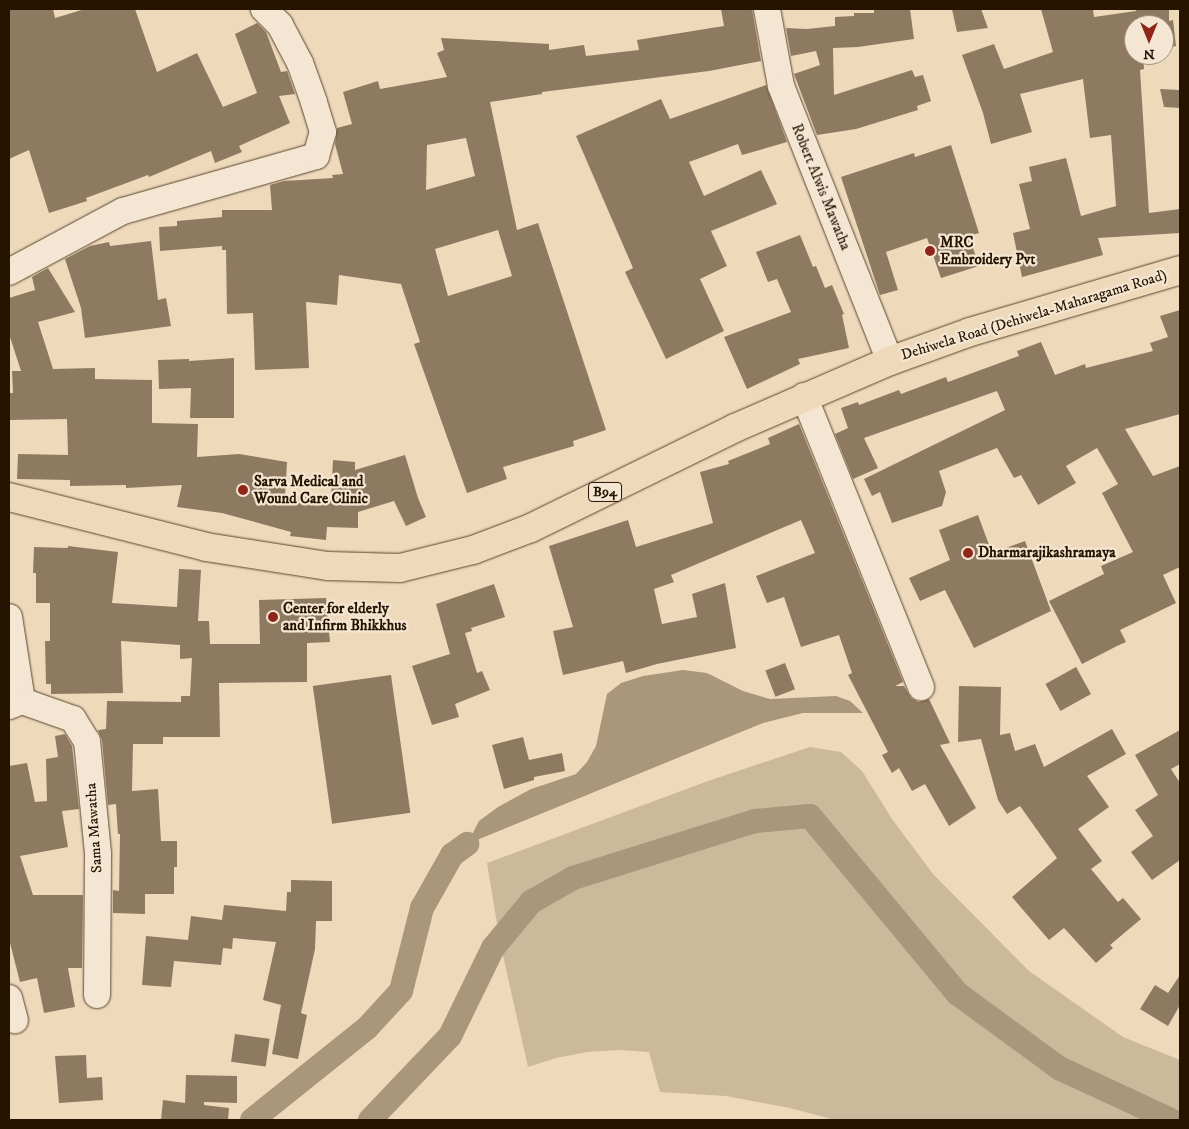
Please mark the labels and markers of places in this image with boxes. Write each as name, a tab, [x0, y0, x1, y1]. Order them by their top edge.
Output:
place label: MRC Embroidery Pvt	[940, 233, 1035, 268]
marker: MRC Embroidery Pvt	[924, 245, 936, 257]
place label: Sarva Medical and Wound Care Clinic	[254, 472, 368, 507]
marker: Sarva Medical and Wound Care Clinic	[236, 483, 250, 497]
place label: Dharmarajikashramaya	[978, 544, 1116, 562]
marker: Dharmarajikashramaya	[962, 547, 974, 559]
place label: Center for elderly and Infirm Bhikkhus	[283, 599, 406, 634]
marker: Center for elderly and Infirm Bhikkhus	[267, 611, 279, 623]

